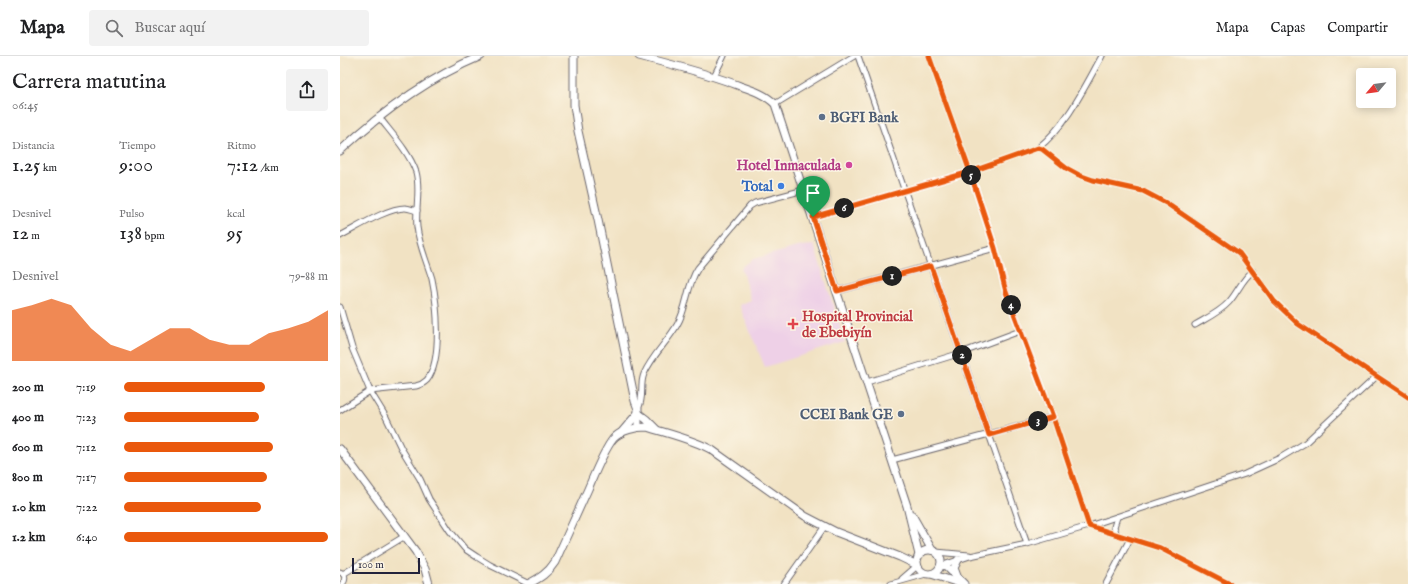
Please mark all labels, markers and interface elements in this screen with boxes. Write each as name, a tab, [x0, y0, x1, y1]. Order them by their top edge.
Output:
search box	[89, 10, 369, 46]
text: Mapa	[20, 16, 65, 40]
icon: search	[103, 17, 125, 39]
text: Buscar aquí	[135, 18, 205, 37]
text: Mapa	[1216, 19, 1249, 37]
text: Capas	[1271, 19, 1305, 37]
text: Compartir	[1327, 19, 1388, 37]
text: Carrera matutina	[12, 68, 166, 96]
north arrow	[1356, 68, 1396, 108]
map controls	[1356, 68, 1396, 108]
button: share	[286, 69, 328, 111]
text: 06:45	[12, 97, 38, 114]
place label: BGFI Bank	[830, 109, 899, 127]
marker: BGFI Bank	[817, 112, 827, 122]
text: Distancia	[12, 139, 54, 153]
text: Tiempo	[119, 139, 156, 153]
text: Ritmo	[227, 139, 256, 153]
text: 1.25	[12, 153, 40, 178]
text: 9:00	[119, 153, 153, 178]
text: 7:12	[227, 153, 258, 178]
place label: Hotel Inmaculada	[737, 157, 842, 175]
marker: Hotel Inmaculada	[844, 160, 854, 170]
text: km	[40, 161, 57, 175]
text: /km	[258, 161, 279, 175]
pin: 5	[961, 165, 981, 185]
text: 5	[969, 168, 973, 182]
pin	[796, 176, 830, 217]
place label: Total	[741, 178, 774, 196]
marker: Total	[776, 181, 786, 191]
icon: arrive	[802, 182, 824, 204]
pin: 6	[834, 198, 854, 218]
text: 6	[842, 201, 846, 215]
text: Desnivel	[12, 207, 51, 221]
text: Pulso	[119, 207, 144, 221]
text: kcal	[227, 207, 245, 221]
text: 12	[12, 221, 29, 246]
text: 138	[119, 221, 142, 246]
text: 95	[227, 221, 243, 246]
text: m	[29, 229, 40, 243]
text: bpm	[142, 229, 165, 243]
pin: 1	[882, 266, 902, 286]
text: Desnivel	[12, 268, 59, 285]
text: 79–88 m	[289, 268, 328, 285]
text: 1	[890, 269, 894, 283]
pin: 4	[1001, 295, 1021, 315]
text: 4	[1008, 298, 1014, 312]
place label: Hospital Provincial de Ebebiyín	[802, 308, 914, 342]
marker: Hospital Provincial de Ebebiyín	[787, 318, 799, 330]
pin: 2	[952, 345, 972, 365]
text: 2	[959, 348, 965, 362]
text: 200 m	[12, 379, 44, 396]
text: 7:19	[76, 379, 96, 396]
place label: CCEI Bank GE	[800, 406, 893, 424]
text: 400 m	[12, 409, 44, 426]
text: 7:23	[76, 409, 96, 426]
marker: CCEI Bank GE	[896, 409, 906, 419]
pin: 3	[1028, 411, 1048, 431]
text: 3	[1036, 414, 1040, 428]
text: 600 m	[12, 439, 43, 456]
text: 7:12	[76, 439, 96, 456]
text: 800 m	[12, 469, 43, 486]
text: 7:17	[76, 469, 96, 486]
text: 1.0 km	[12, 499, 46, 516]
text: 7:22	[76, 499, 98, 516]
text: 1.2 km	[12, 529, 46, 546]
text: 6:40	[76, 529, 98, 546]
scale bar	[352, 556, 420, 575]
text: 100 m	[358, 558, 384, 572]

